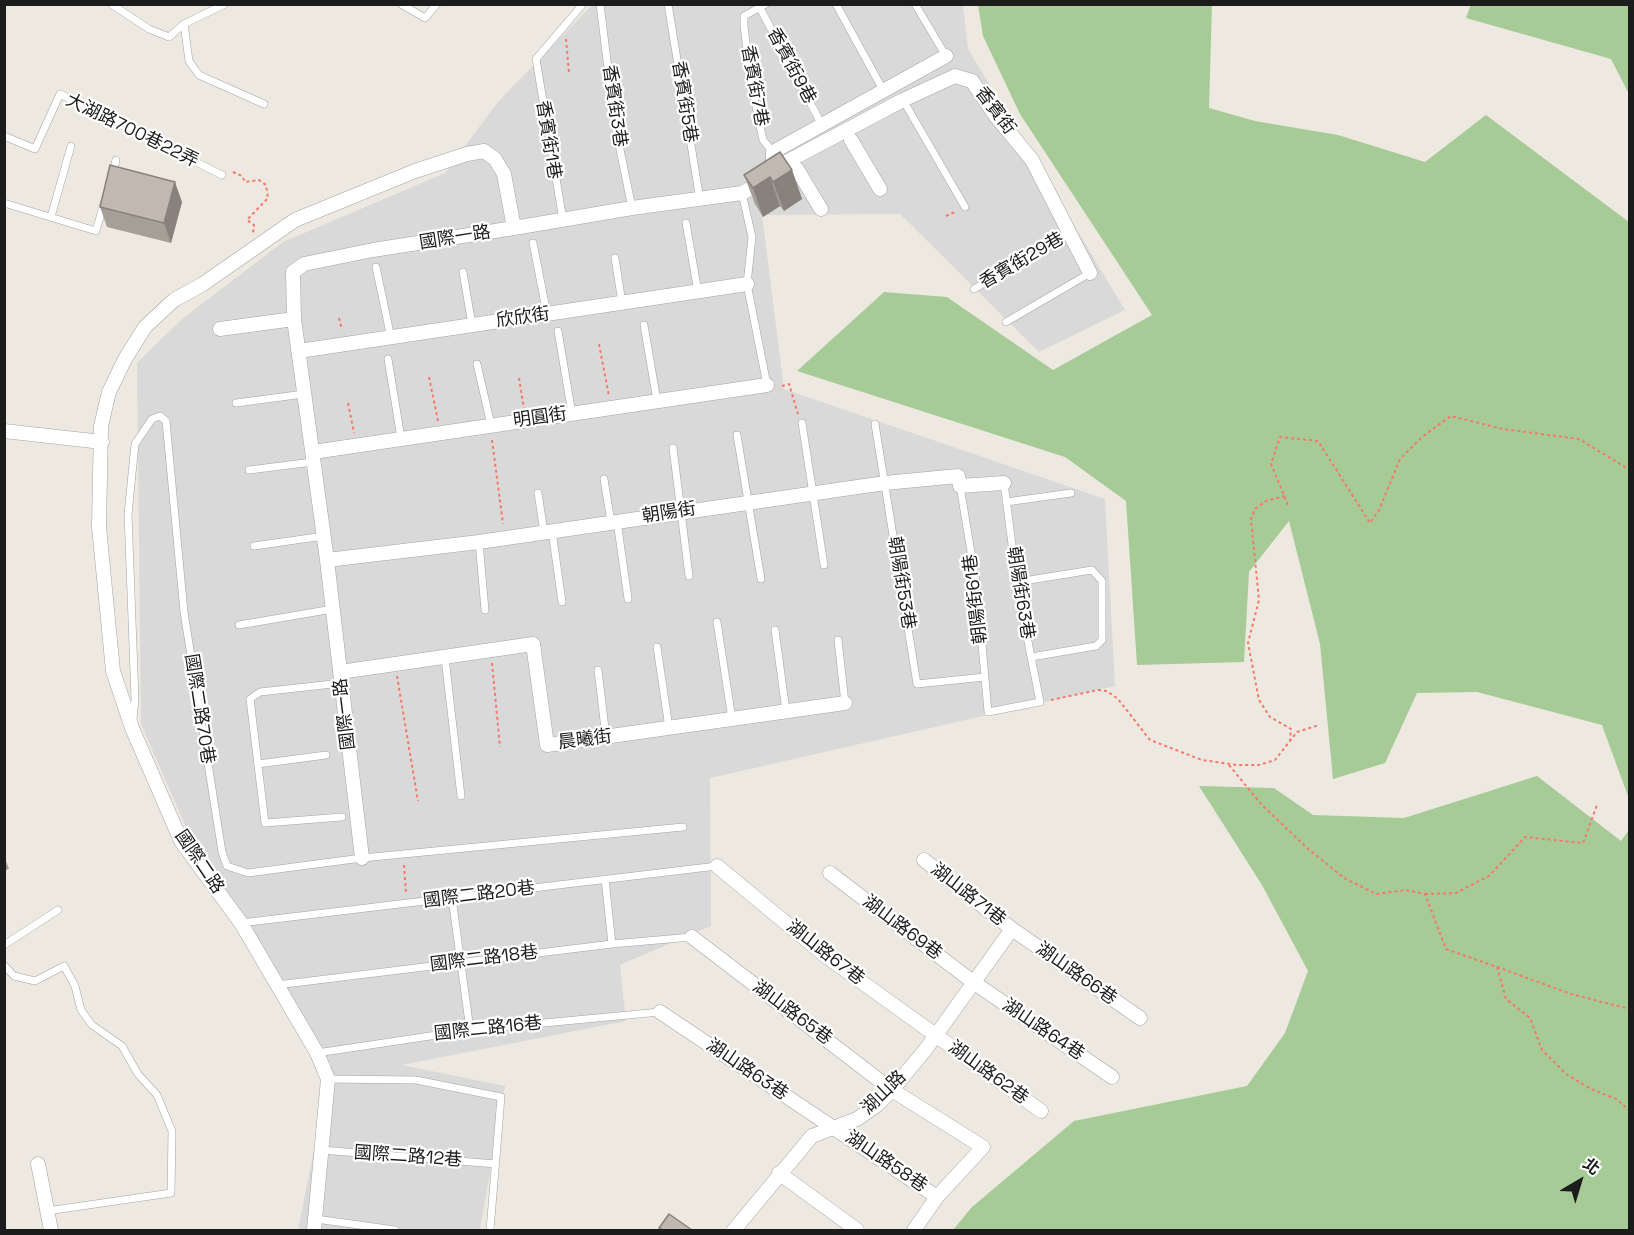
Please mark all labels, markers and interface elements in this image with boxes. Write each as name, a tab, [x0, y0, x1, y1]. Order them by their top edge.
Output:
street label: 香賓街9巷	[762, 24, 820, 108]
street label: 香賓街7巷	[736, 44, 772, 128]
street label: 香賓街5巷	[667, 59, 701, 145]
street label: 香賓街3巷	[598, 63, 630, 149]
street label: 香賓街	[970, 83, 1020, 139]
street label: 大湖路700巷22弄	[62, 90, 202, 172]
street label: 香賓街1巷	[531, 99, 565, 181]
street label: 國際一路	[418, 222, 492, 254]
street label: 香賓街29巷	[976, 228, 1068, 294]
street label: 欣欣街	[495, 304, 551, 332]
street label: 明圓街	[512, 404, 568, 432]
street label: 朝陽街	[641, 498, 697, 528]
street label: 朝陽街53巷	[883, 535, 919, 631]
street label: 朝陽街63巷	[1002, 545, 1038, 641]
street label: 朝陽街61巷	[960, 553, 992, 645]
street label: 國際二路70巷	[180, 652, 218, 766]
street label: 國際一路	[330, 677, 360, 751]
street label: 晨曦街	[557, 726, 613, 754]
street label: 國際二路	[170, 826, 228, 898]
street label: 湖山路71巷	[926, 859, 1010, 931]
street label: 國際二路20巷	[422, 877, 536, 913]
street label: 湖山路69巷	[858, 891, 946, 965]
street label: 湖山路67巷	[782, 916, 868, 990]
street label: 湖山路66巷	[1031, 938, 1121, 1010]
street label: 國際二路18巷	[429, 942, 539, 976]
street label: 湖山路65巷	[748, 976, 836, 1050]
street label: 湖山路64巷	[998, 995, 1088, 1065]
street label: 國際二路16巷	[433, 1013, 543, 1045]
street label: 湖山路63巷	[702, 1035, 792, 1105]
street label: 湖山路62巷	[944, 1037, 1032, 1109]
street label: 湖山路	[857, 1066, 911, 1120]
street label: 湖山路58巷	[841, 1127, 931, 1197]
street label: 國際二路12巷	[353, 1142, 463, 1172]
north arrow	[1550, 1151, 1610, 1211]
text: 北	[1579, 1153, 1604, 1180]

